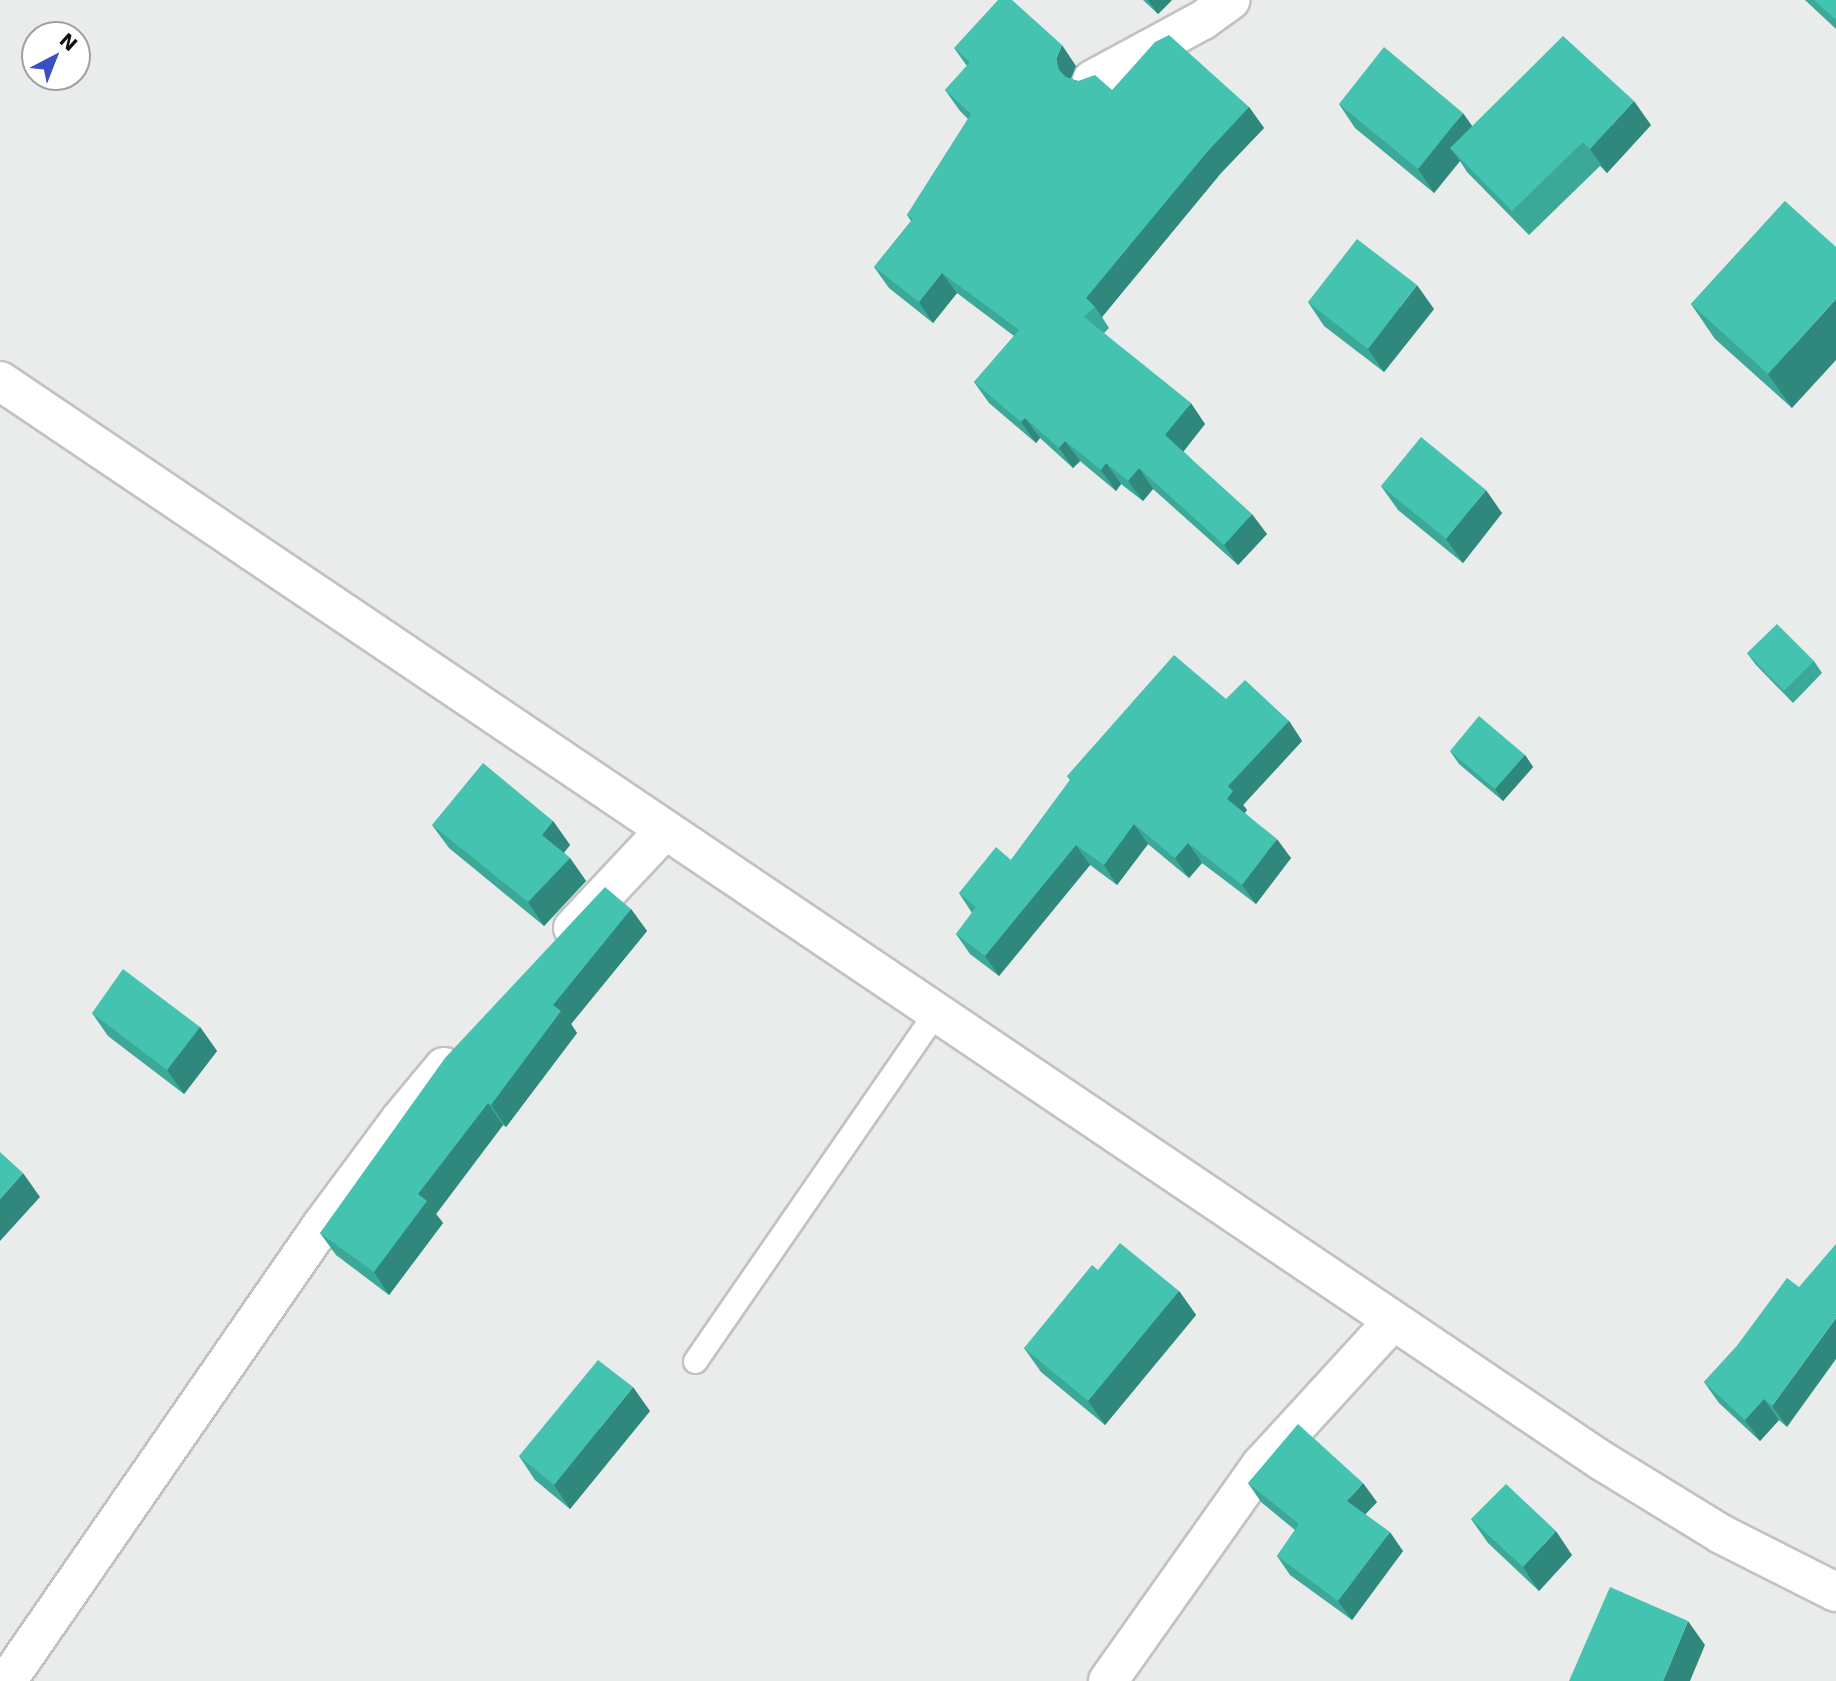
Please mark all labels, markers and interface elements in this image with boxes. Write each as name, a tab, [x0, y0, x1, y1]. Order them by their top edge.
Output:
north arrow	[21, 21, 91, 91]
text: N	[55, 28, 82, 55]

